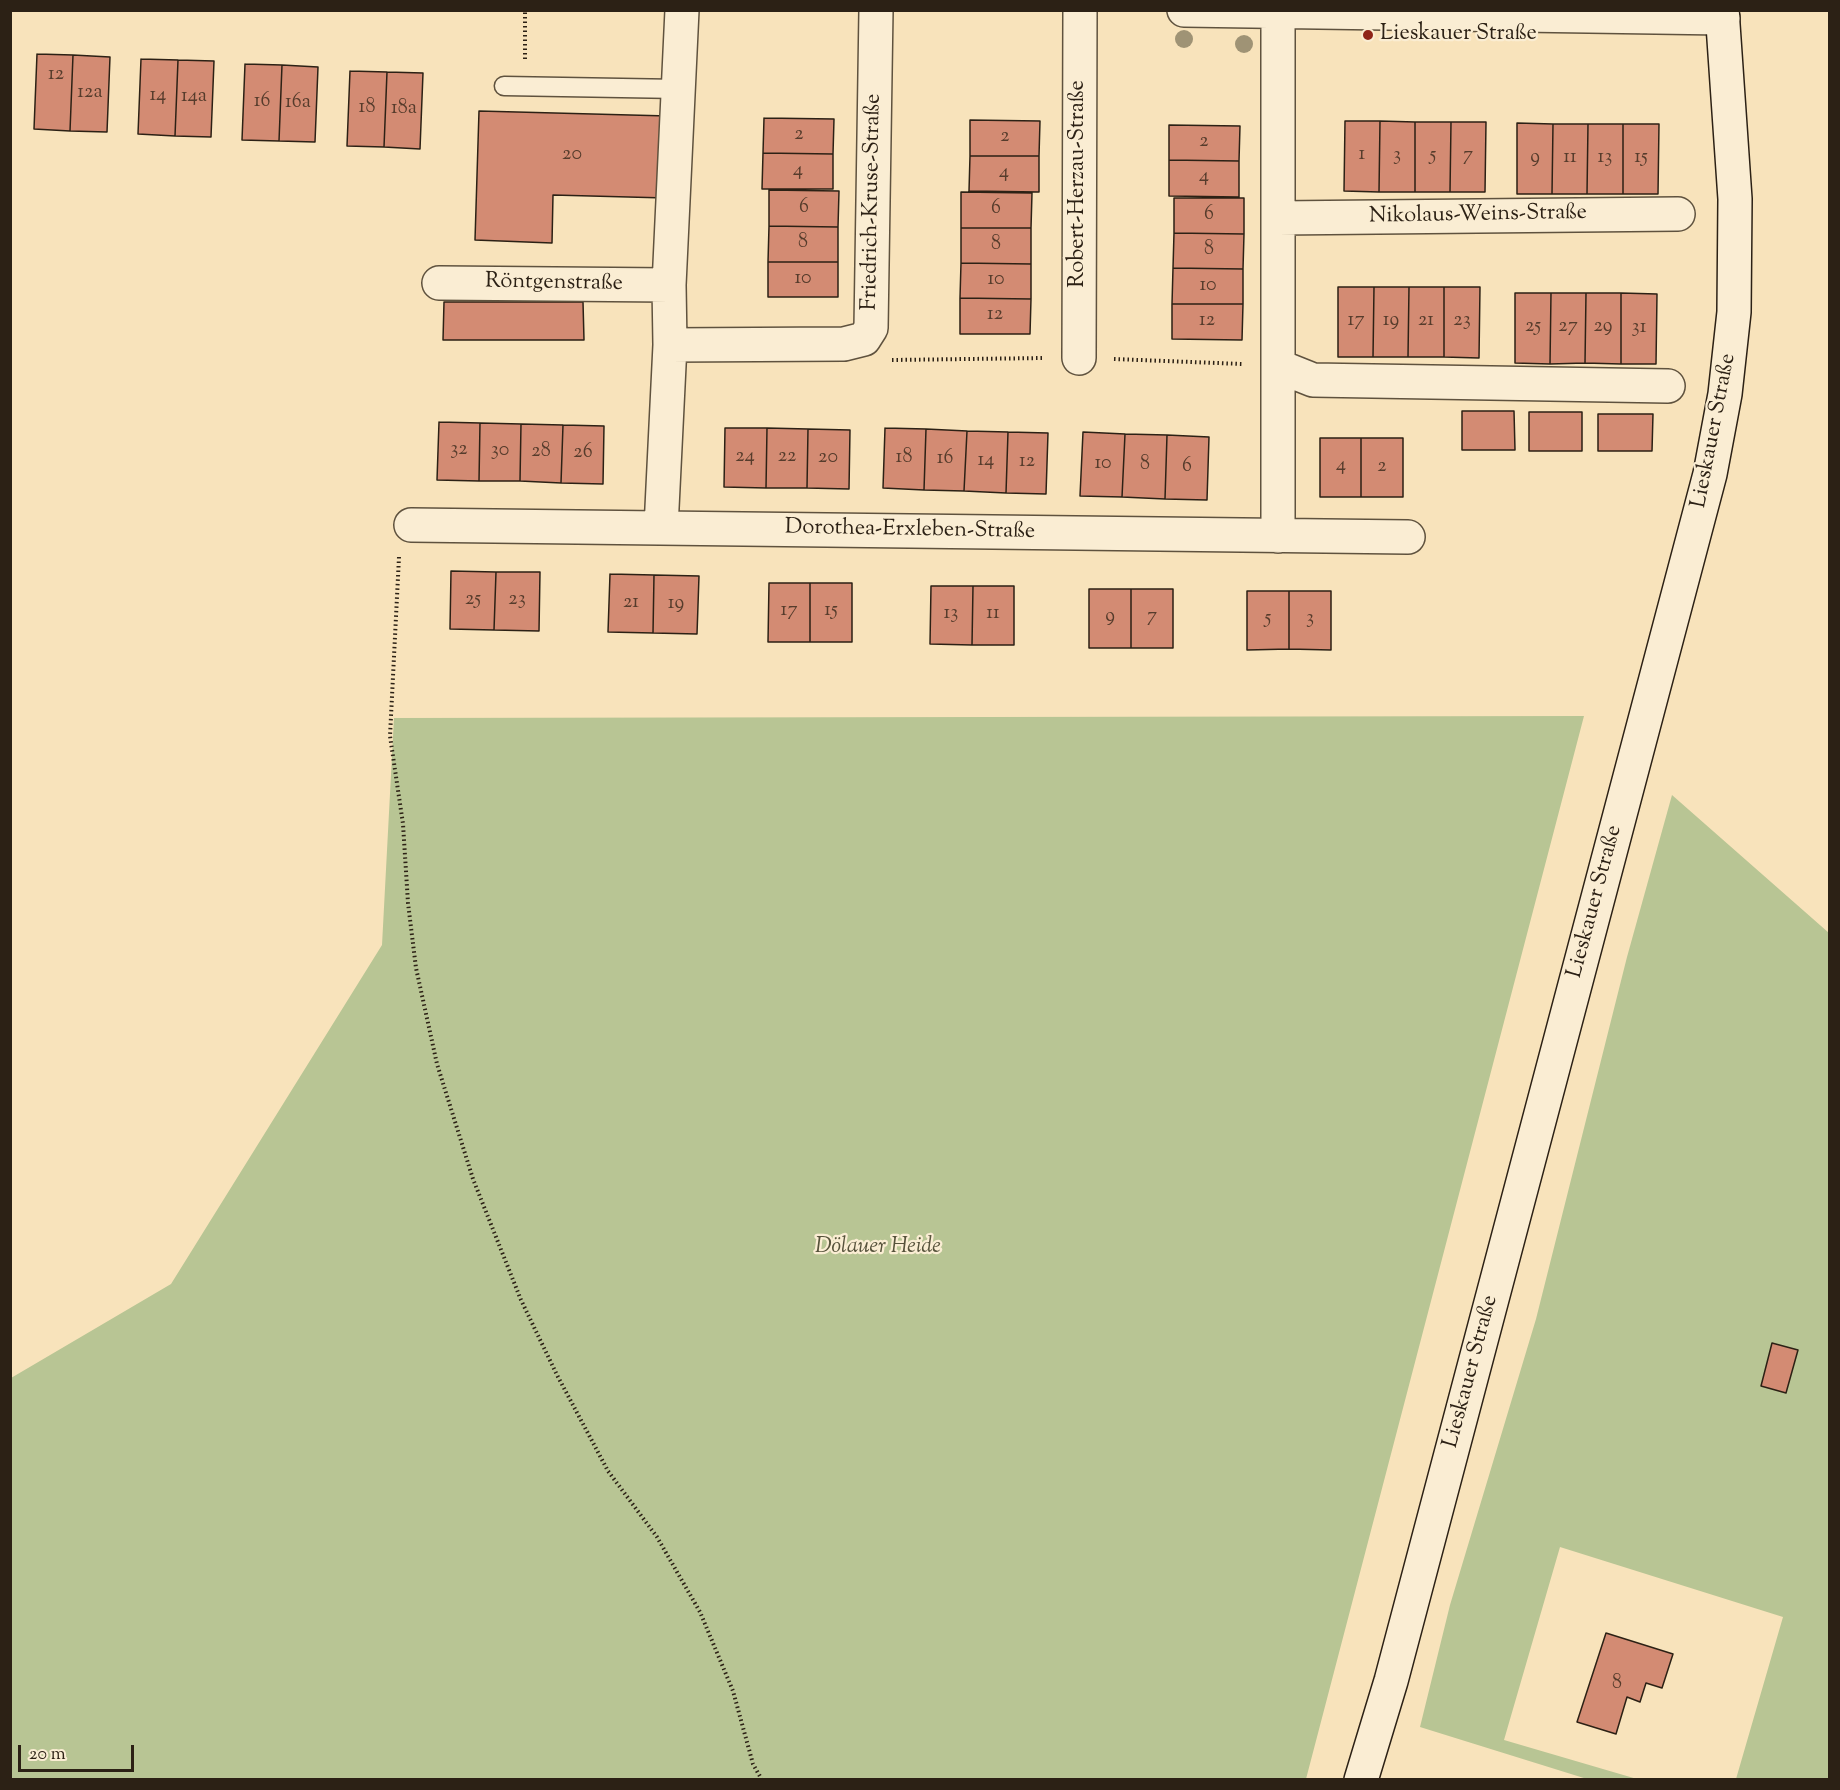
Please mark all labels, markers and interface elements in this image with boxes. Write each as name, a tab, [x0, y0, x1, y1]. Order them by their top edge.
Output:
place label: Lieskauer Straße	[1380, 22, 1537, 48]
marker: Lieskauer Straße	[1361, 28, 1375, 42]
house number: 12	[48, 64, 64, 88]
street label: Robert-Herzau-Straße	[1066, 80, 1092, 288]
house number: 12a	[77, 82, 103, 106]
house number: 14	[150, 85, 166, 109]
house number: 14a	[181, 86, 207, 110]
house number: 16	[254, 91, 270, 115]
house number: 16a	[285, 92, 311, 116]
street label: Friedrich-Kruse-Straße	[858, 93, 888, 311]
house number: 18	[359, 97, 375, 121]
house number: 18a	[391, 98, 417, 122]
house number: 2	[794, 124, 804, 148]
house number: 2	[1000, 126, 1010, 150]
house number: 2	[1199, 131, 1209, 155]
house number: 20	[562, 144, 582, 168]
house number: 1	[1359, 144, 1365, 168]
house number: 3	[1393, 145, 1401, 169]
house number: 5	[1430, 145, 1436, 169]
house number: 7	[1463, 145, 1473, 169]
house number: 9	[1530, 147, 1540, 171]
house number: 11	[1563, 147, 1577, 171]
house number: 13	[1598, 147, 1612, 171]
house number: 15	[1634, 147, 1648, 171]
house number: 4	[793, 160, 803, 184]
house number: 4	[999, 162, 1009, 186]
house number: 4	[1199, 166, 1209, 190]
house number: 6	[799, 197, 809, 221]
house number: 6	[991, 198, 1001, 222]
street label: Nikolaus-Weins-Straße	[1369, 201, 1587, 231]
house number: 6	[1204, 204, 1214, 228]
house number: 8	[798, 232, 808, 256]
house number: 8	[991, 234, 1001, 258]
house number: 8	[1204, 239, 1214, 263]
house number: 10	[794, 268, 812, 292]
house number: 10	[987, 269, 1005, 293]
street label: Röntgenstraße	[485, 270, 623, 298]
house number: 10	[1199, 275, 1217, 299]
house number: 12	[987, 304, 1003, 328]
house number: 12	[1199, 310, 1215, 334]
house number: 17	[1348, 310, 1364, 334]
house number: 19	[1383, 310, 1399, 334]
house number: 21	[1418, 310, 1434, 334]
house number: 23	[1453, 310, 1471, 334]
house number: 25	[1525, 316, 1541, 340]
house number: 27	[1558, 316, 1578, 340]
house number: 29	[1593, 316, 1613, 340]
house number: 31	[1632, 317, 1646, 341]
street label: Lieskauer Straße	[1687, 351, 1743, 511]
house number: 32	[450, 439, 468, 463]
house number: 30	[491, 440, 509, 464]
house number: 28	[531, 441, 551, 465]
house number: 26	[573, 442, 593, 466]
house number: 24	[735, 446, 755, 470]
house number: 22	[778, 446, 796, 470]
house number: 20	[818, 447, 838, 471]
house number: 18	[896, 447, 912, 471]
house number: 16	[937, 448, 953, 472]
house number: 14	[978, 450, 994, 474]
house number: 12	[1019, 451, 1035, 475]
house number: 10	[1094, 453, 1112, 477]
house number: 8	[1140, 454, 1150, 478]
house number: 4	[1336, 455, 1346, 479]
house number: 6	[1182, 456, 1192, 480]
house number: 2	[1377, 456, 1387, 480]
street label: Dorothea-Erxleben-Straße	[785, 516, 1035, 546]
house number: 25	[465, 589, 481, 613]
house number: 23	[508, 589, 526, 613]
house number: 21	[623, 592, 639, 616]
house number: 19	[668, 593, 684, 617]
house number: 17	[781, 600, 797, 624]
house number: 15	[824, 600, 838, 624]
house number: 13	[944, 603, 958, 627]
house number: 11	[986, 603, 1000, 627]
house number: 9	[1105, 606, 1115, 630]
house number: 7	[1147, 606, 1157, 630]
house number: 5	[1265, 608, 1271, 632]
house number: 3	[1306, 608, 1314, 632]
street label: Lieskauer Straße	[1563, 823, 1629, 981]
park label: Dölauer Heide	[815, 1235, 941, 1261]
street label: Lieskauer Straße	[1439, 1293, 1505, 1451]
house number: 8	[1612, 1673, 1622, 1697]
scale bar	[21, 1733, 136, 1771]
text: 20 m	[29, 1742, 66, 1768]

